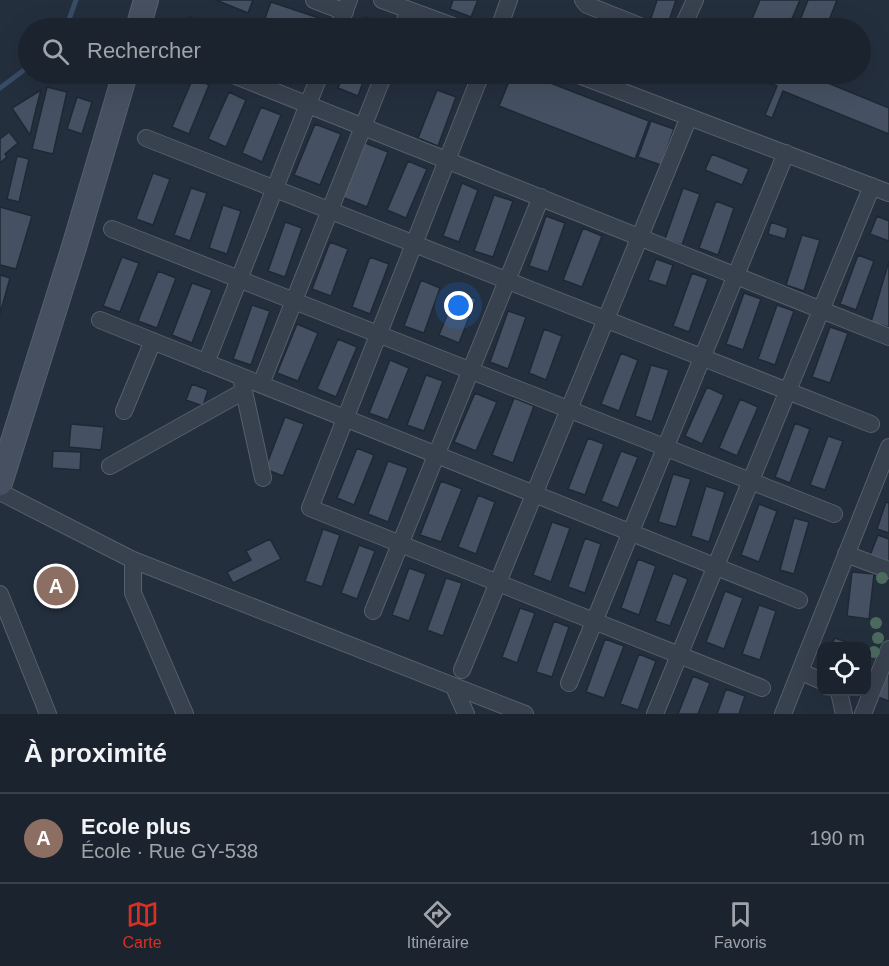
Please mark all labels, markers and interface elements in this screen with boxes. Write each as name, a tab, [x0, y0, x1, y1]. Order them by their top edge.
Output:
search box	[18, 18, 871, 84]
icon: search	[39, 35, 72, 68]
text: Rechercher	[87, 38, 201, 63]
your location	[444, 291, 473, 320]
pin: A	[36, 564, 76, 608]
map controls	[817, 642, 871, 696]
button: locate	[817, 642, 871, 696]
text: À proximité	[24, 738, 167, 768]
text: Ecole plus	[81, 814, 191, 839]
text: A	[36, 827, 51, 849]
text: 190 m	[809, 827, 865, 849]
text: École · Rue GY-538	[81, 840, 258, 862]
tab: Carte	[123, 898, 162, 952]
tab: Itinéraire	[407, 898, 469, 952]
tab: Favoris	[714, 898, 766, 952]

